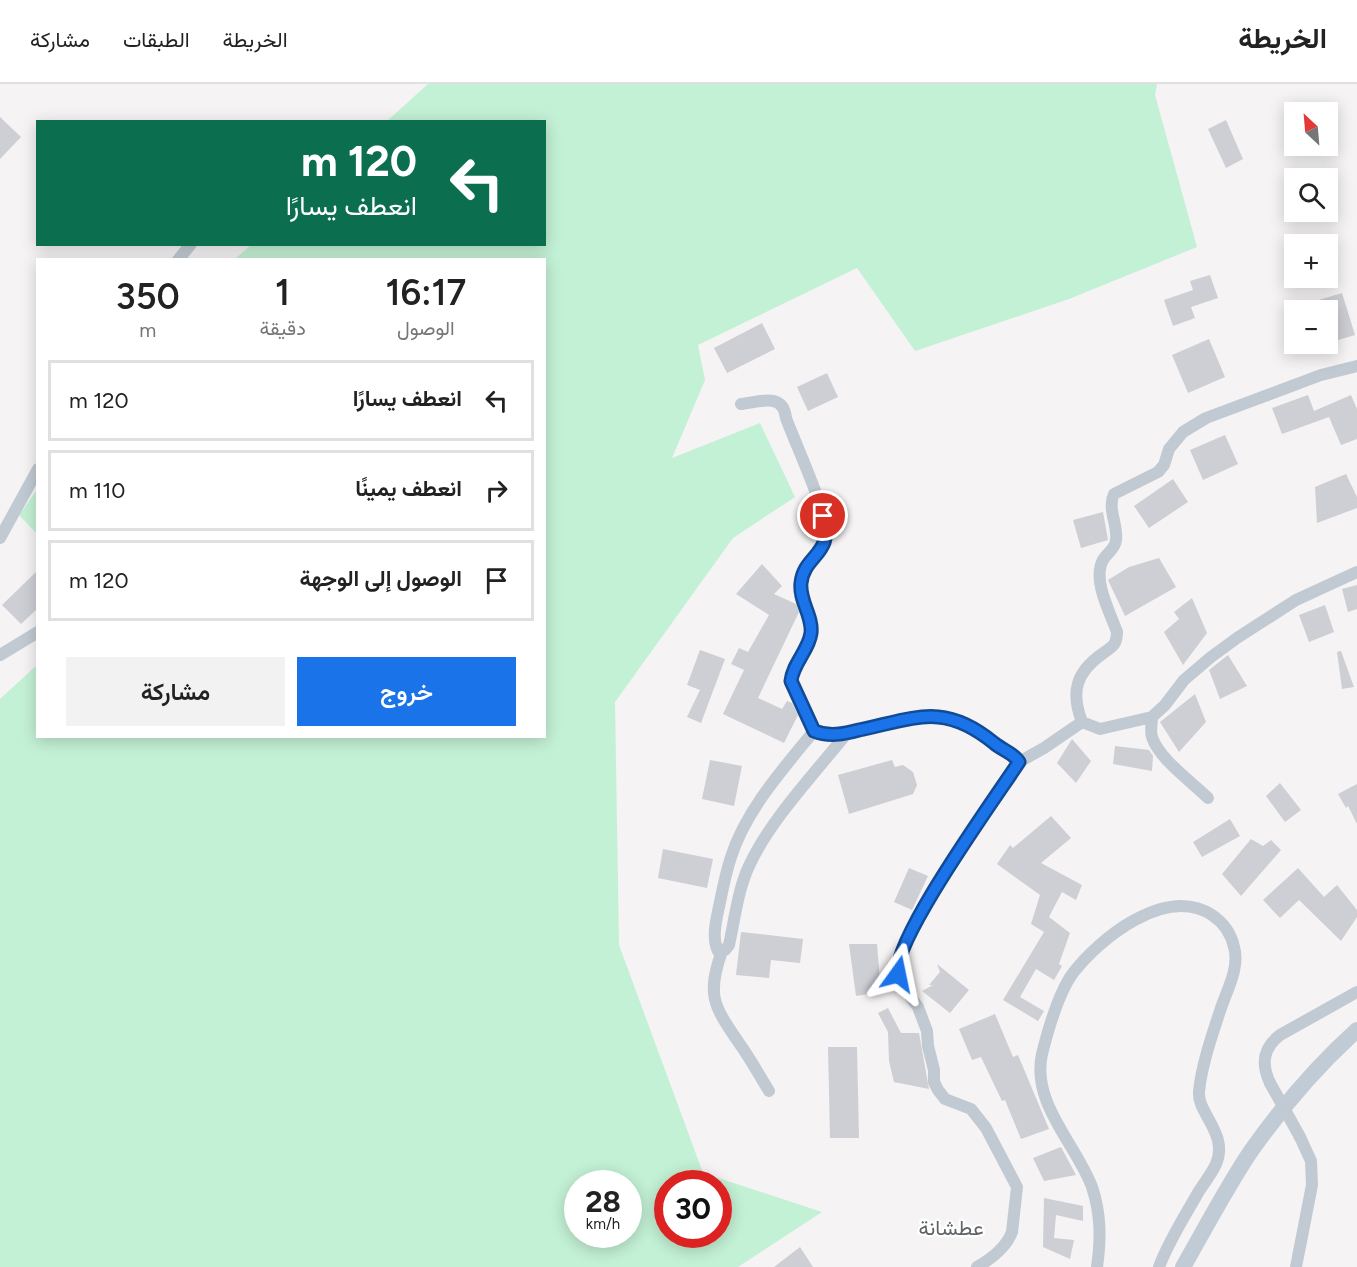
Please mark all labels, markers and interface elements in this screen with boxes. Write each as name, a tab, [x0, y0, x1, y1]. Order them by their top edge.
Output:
text: الخريطة	[1238, 21, 1327, 55]
text: مشاركة	[30, 27, 90, 52]
text: الطبقات	[123, 27, 190, 52]
text: الخريطة	[223, 27, 288, 52]
north arrow	[1284, 102, 1338, 156]
map controls	[1284, 102, 1338, 354]
text: 120 m	[301, 136, 417, 187]
icon: left	[438, 144, 516, 222]
button: search	[1284, 168, 1338, 222]
text: انعطف يسارًا	[286, 189, 417, 222]
button: +	[1284, 234, 1338, 288]
text: 1	[275, 271, 290, 314]
text: 16:17	[386, 271, 466, 314]
text: 350	[116, 275, 180, 318]
button: −	[1284, 300, 1338, 354]
text: دقيقة	[259, 316, 306, 340]
text: الوصول	[397, 316, 455, 340]
text: m	[139, 318, 156, 342]
icon: left	[480, 384, 513, 417]
text: انعطف يسارًا	[353, 385, 462, 412]
text: 120 m	[69, 387, 129, 414]
icon: right	[480, 474, 513, 507]
text: انعطف يمينًا	[355, 475, 462, 502]
text: 110 m	[69, 477, 125, 504]
pin	[797, 490, 848, 541]
icon: arrive	[806, 499, 839, 532]
icon: arrive	[480, 564, 513, 597]
text: الوصول إلى الوجهة	[299, 565, 462, 592]
text: 120 m	[69, 567, 129, 594]
button: مشاركة	[66, 657, 285, 726]
button: خروج	[297, 657, 516, 726]
position arrow	[866, 942, 930, 1006]
speed limit sign: 30	[654, 1170, 732, 1248]
text: 28	[585, 1183, 621, 1220]
text: km/h	[586, 1215, 620, 1233]
district label: عطشانة	[918, 1215, 984, 1240]

